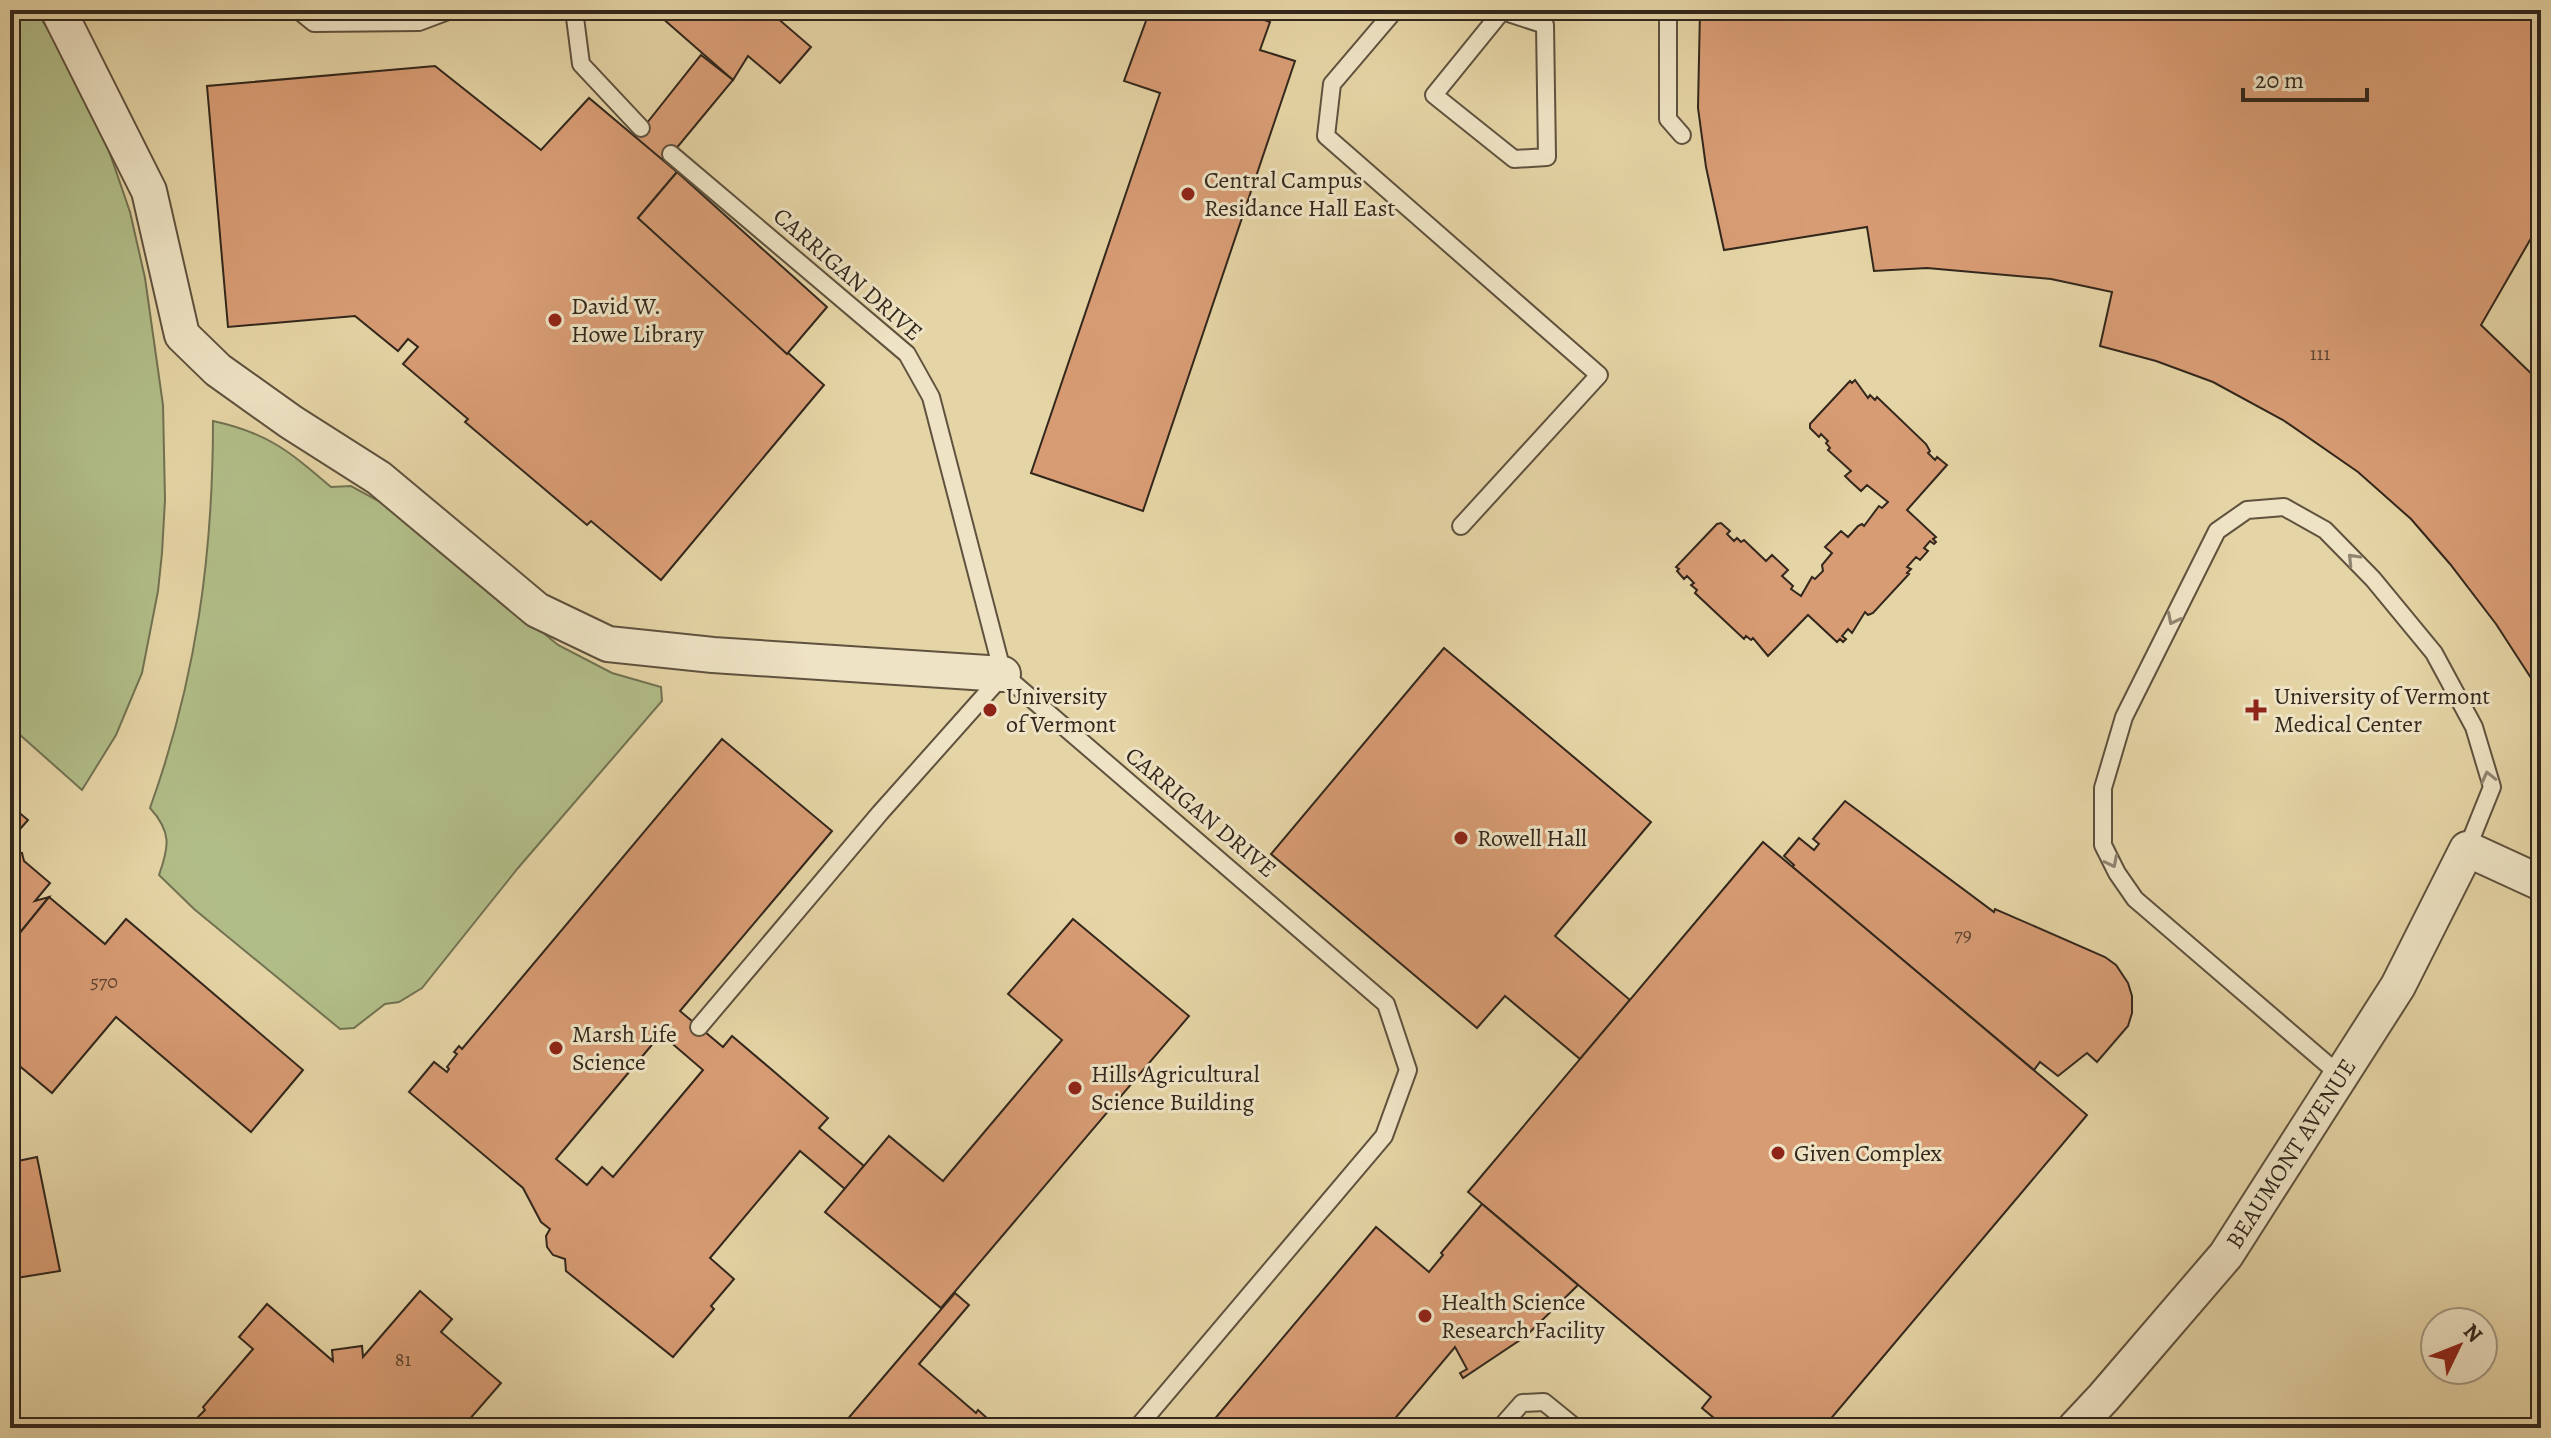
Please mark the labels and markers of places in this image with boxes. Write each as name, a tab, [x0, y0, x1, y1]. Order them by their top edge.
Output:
place label: Central Campus Residance Hall East	[1204, 164, 1395, 224]
marker: Central Campus Residance Hall East	[1179, 185, 1197, 203]
place label: David W. Howe Library	[571, 290, 704, 350]
marker: David W. Howe Library	[546, 311, 564, 329]
place label: University of Vermont	[1006, 680, 1116, 740]
place label: University of Vermont Medical Center	[2274, 680, 2490, 740]
marker: University of Vermont Medical Center	[2245, 699, 2267, 721]
marker: University of Vermont	[981, 701, 999, 719]
place label: Rowell Hall	[1477, 822, 1587, 854]
marker: Rowell Hall	[1452, 829, 1470, 847]
place label: Marsh Life Science	[572, 1018, 677, 1078]
marker: Marsh Life Science	[547, 1039, 565, 1057]
place label: Hills Agricultural Science Building	[1091, 1058, 1260, 1118]
marker: Hills Agricultural Science Building	[1066, 1079, 1084, 1097]
place label: Given Complex	[1794, 1137, 1943, 1169]
marker: Given Complex	[1769, 1144, 1787, 1162]
place label: Health Science Research Facility	[1441, 1286, 1605, 1346]
marker: Health Science Research Facility	[1416, 1307, 1434, 1325]

